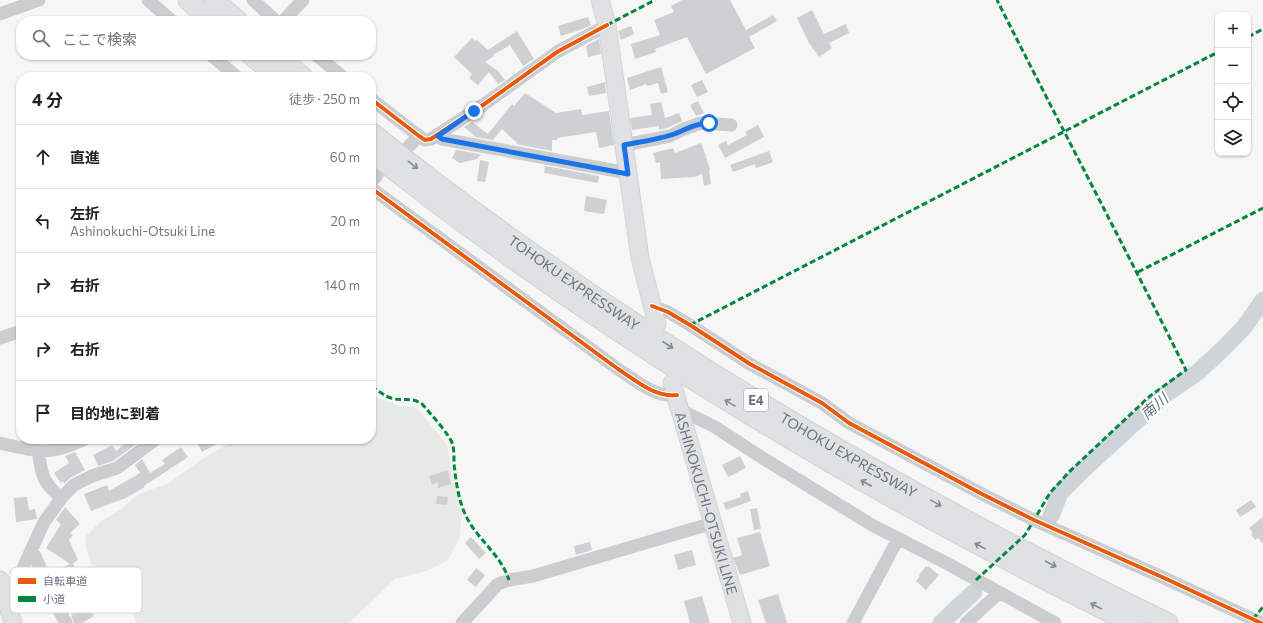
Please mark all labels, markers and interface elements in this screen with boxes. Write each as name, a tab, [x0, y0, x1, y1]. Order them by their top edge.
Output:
map controls	[1215, 12, 1251, 156]
button: +	[1215, 12, 1251, 48]
search box	[16, 16, 376, 60]
icon: search	[30, 27, 52, 49]
text: ここで検索	[62, 30, 137, 48]
button: −	[1215, 48, 1251, 84]
button: locate	[1215, 84, 1251, 120]
text: 4 分	[32, 89, 63, 110]
text: 徒歩 · 250 m	[289, 91, 360, 107]
route end	[465, 102, 483, 120]
route start	[700, 114, 718, 132]
button: layers	[1215, 120, 1251, 156]
icon: ahead	[32, 146, 54, 168]
text: 直進	[70, 148, 100, 166]
text: 60 m	[330, 149, 360, 165]
one-way arrow	[407, 161, 418, 169]
text: 左折	[70, 204, 100, 222]
icon: left	[32, 210, 54, 232]
text: 20 m	[331, 213, 360, 229]
text: Ashinokuchi-Otsuki Line	[70, 223, 215, 239]
street label: TOHOKU EXPRESSWAY	[506, 231, 643, 333]
icon: right	[32, 274, 54, 296]
text: 右折	[70, 276, 100, 294]
text: 140 m	[324, 277, 360, 293]
icon: right	[32, 338, 54, 360]
text: 右折	[70, 340, 100, 358]
text: 30 m	[330, 341, 360, 357]
one-way arrow	[662, 341, 673, 349]
water label: 南川	[1137, 388, 1173, 423]
road number: E4	[744, 389, 768, 411]
one-way arrow	[724, 399, 736, 407]
icon: arrive	[32, 402, 54, 424]
text: 目的地に到着	[70, 404, 160, 422]
street label: TOHOKU EXPRESSWAY	[777, 408, 920, 500]
street label: ASHINOKUCHI-OTSUKI LINE	[672, 410, 742, 596]
one-way arrow	[860, 479, 872, 487]
one-way arrow	[930, 500, 942, 508]
one-way arrow	[975, 541, 987, 549]
one-way arrow	[1045, 561, 1057, 568]
legend	[10, 567, 142, 613]
text: 自転車道	[43, 574, 87, 587]
text: 小道	[43, 592, 65, 605]
one-way arrow	[1090, 601, 1102, 609]

